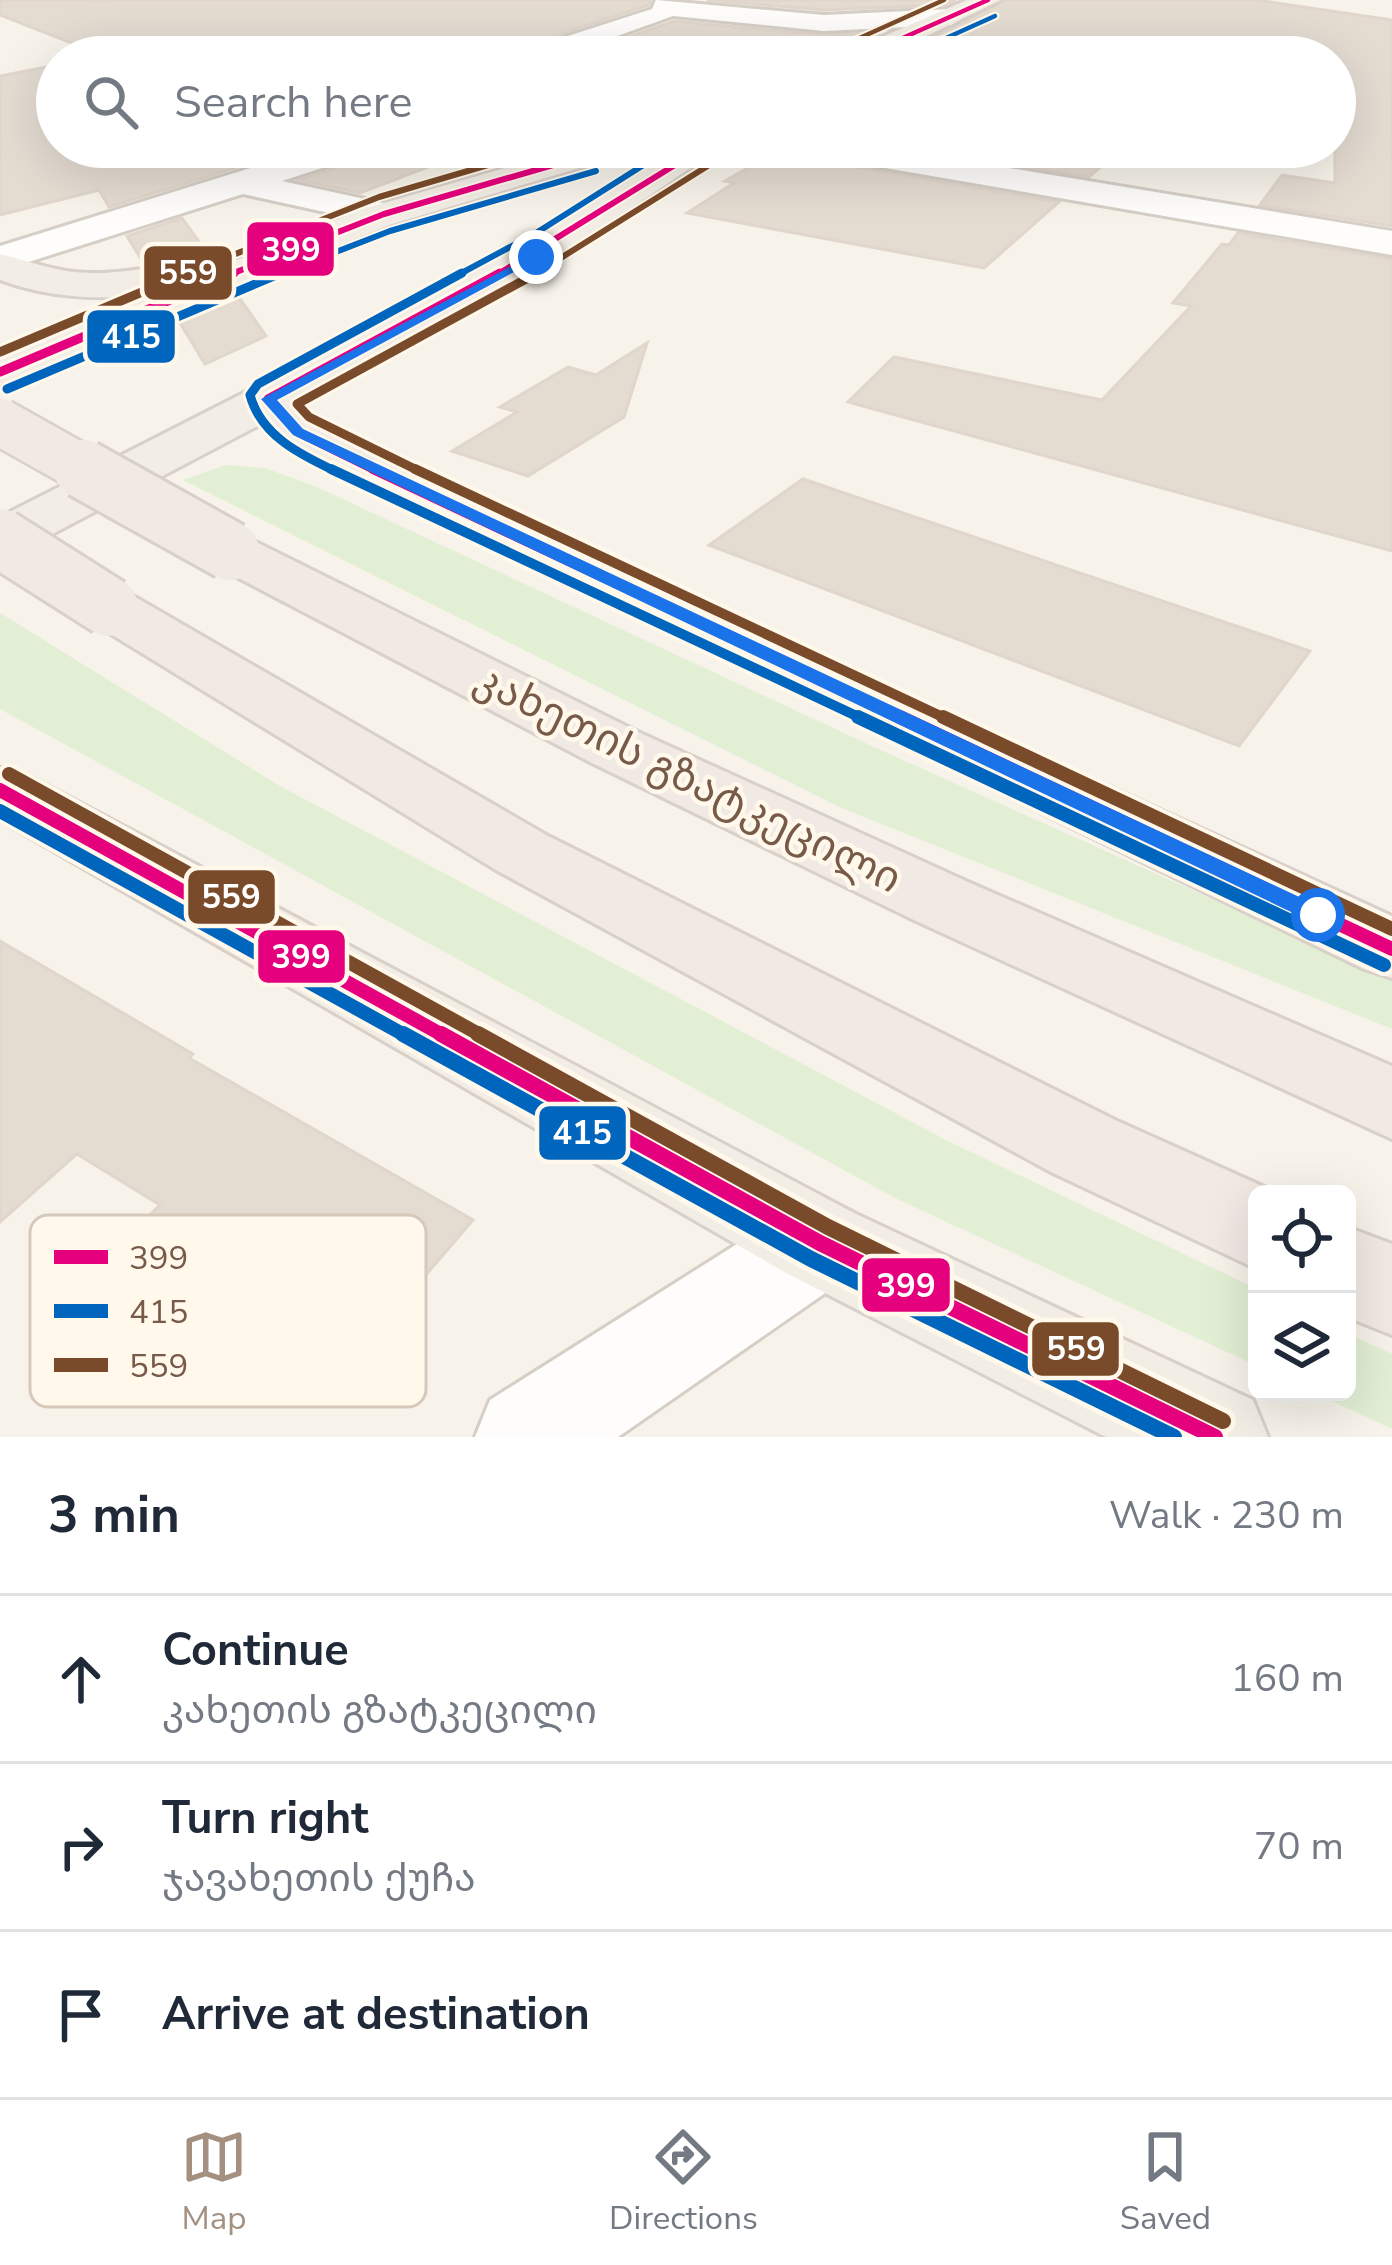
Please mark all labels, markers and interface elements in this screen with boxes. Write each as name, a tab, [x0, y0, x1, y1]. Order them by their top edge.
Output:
search box	[36, 36, 1356, 168]
icon: search	[78, 69, 144, 135]
text: Search here	[174, 72, 413, 133]
line badge: 399	[245, 220, 336, 278]
text: 399	[261, 228, 321, 273]
route end	[509, 230, 563, 284]
line badge: 559	[142, 244, 234, 302]
text: 559	[158, 251, 218, 296]
line badge: 415	[85, 308, 177, 365]
text: 415	[101, 315, 161, 360]
street label: კახეთის გზატკეცილი	[465, 651, 911, 907]
line badge: 559	[186, 868, 277, 926]
text: 559	[201, 875, 261, 920]
route start	[1291, 888, 1345, 942]
line badge: 399	[256, 928, 347, 985]
text: 399	[271, 935, 331, 980]
line badge: 415	[537, 1104, 628, 1162]
text: 415	[552, 1111, 612, 1156]
map controls	[1248, 1185, 1356, 1401]
button: locate	[1248, 1185, 1356, 1293]
legend	[30, 1215, 426, 1407]
text: 399	[129, 1236, 188, 1281]
line badge: 399	[860, 1256, 952, 1314]
text: 399	[876, 1264, 936, 1309]
text: 415	[129, 1290, 188, 1335]
button: layers	[1248, 1293, 1356, 1401]
line badge: 559	[1030, 1320, 1121, 1378]
text: 559	[1046, 1327, 1106, 1372]
text: 559	[129, 1344, 188, 1389]
text: 3 min	[48, 1480, 180, 1550]
text: Walk · 230 m	[1109, 1489, 1344, 1542]
text: Continue	[162, 1620, 349, 1681]
icon: ahead	[48, 1646, 114, 1712]
text: 160 m	[1230, 1652, 1344, 1705]
text: კახეთის გზატკეცილი	[162, 1684, 597, 1737]
text: Turn right	[162, 1788, 369, 1849]
icon: right	[48, 1814, 114, 1880]
text: 70 m	[1254, 1820, 1344, 1873]
text: ჯავახეთის ქუჩა	[162, 1852, 476, 1905]
icon: arrive	[48, 1982, 114, 2048]
text: Arrive at destination	[162, 1984, 590, 2045]
tab: Map	[181, 2124, 247, 2241]
tab: Directions	[609, 2124, 758, 2241]
tab: Saved	[1120, 2124, 1211, 2241]

